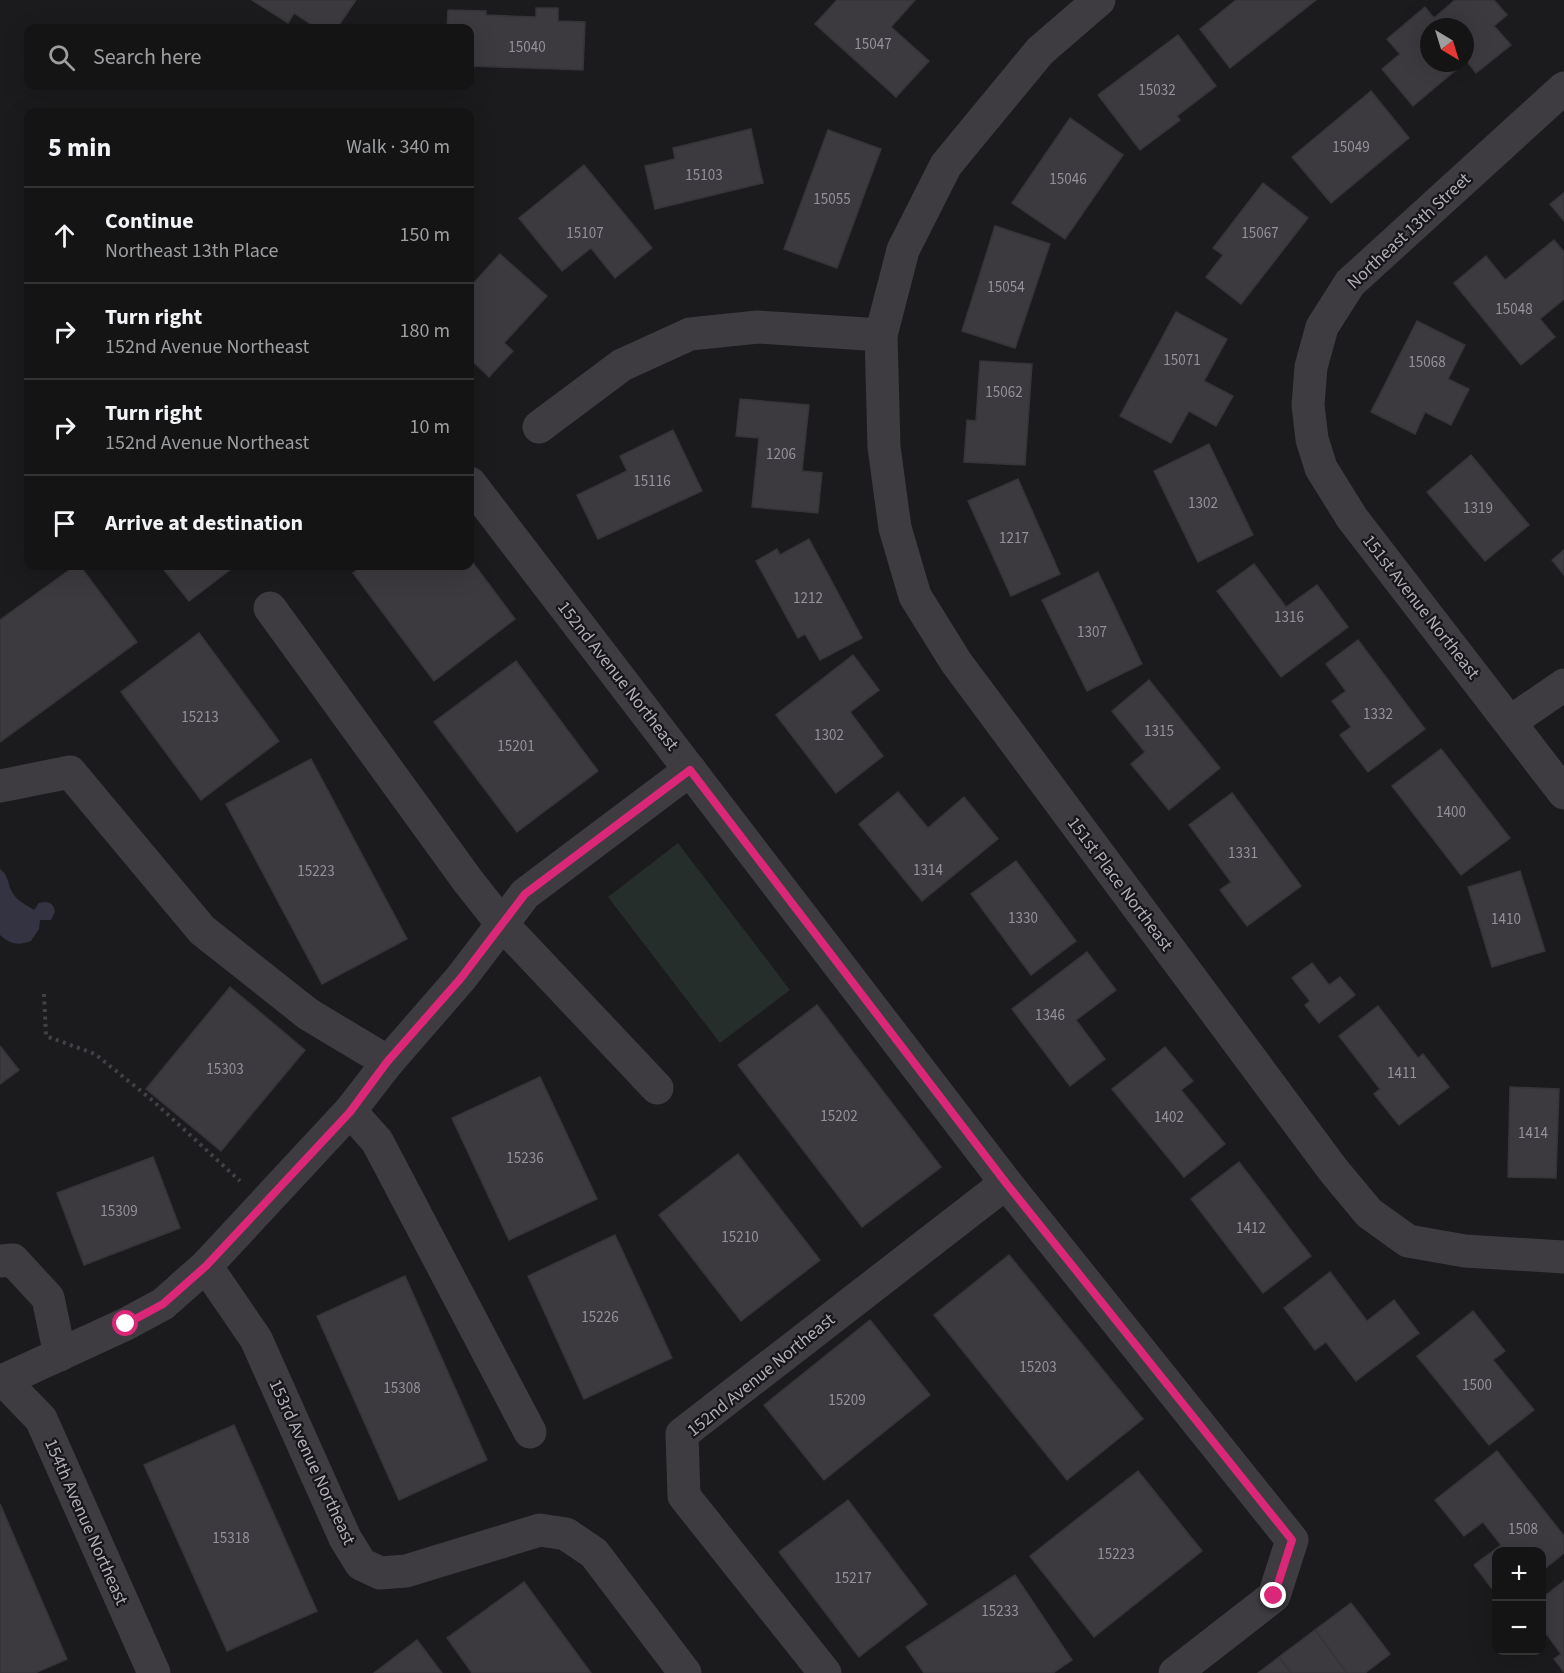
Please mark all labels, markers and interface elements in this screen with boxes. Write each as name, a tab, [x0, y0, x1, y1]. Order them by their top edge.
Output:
north arrow	[1420, 18, 1474, 72]
search box	[24, 24, 474, 90]
house number: 15047	[854, 34, 892, 55]
house number: 15040	[508, 37, 546, 58]
icon: search	[45, 41, 78, 74]
text: Search here	[93, 41, 201, 73]
house number: 15032	[1138, 80, 1176, 101]
text: 5 min	[48, 129, 111, 166]
text: Walk · 340 m	[346, 133, 450, 161]
house number: 15049	[1332, 137, 1370, 158]
house number: 15103	[685, 165, 723, 186]
street label: Northeast 13th Street	[1342, 167, 1476, 295]
house number: 15046	[1049, 169, 1087, 190]
house number: 15055	[813, 189, 851, 210]
text: Continue	[105, 205, 194, 237]
icon: ahead	[48, 219, 81, 252]
text: 150 m	[400, 221, 450, 249]
house number: 15107	[566, 223, 604, 244]
house number: 15067	[1241, 223, 1279, 244]
text: Northeast 13th Place	[105, 237, 278, 265]
house number: 15054	[987, 277, 1025, 298]
house number: 15048	[1495, 299, 1533, 320]
text: Turn right	[105, 301, 202, 333]
icon: right	[48, 315, 81, 348]
text: 180 m	[400, 317, 450, 345]
text: 152nd Avenue Northeast	[105, 333, 309, 361]
house number: 15071	[1163, 350, 1201, 371]
house number: 15068	[1408, 352, 1446, 373]
house number: 15062	[985, 382, 1023, 403]
text: Turn right	[105, 397, 202, 429]
icon: right	[48, 411, 81, 444]
text: 10 m	[410, 413, 450, 441]
text: 152nd Avenue Northeast	[105, 429, 309, 457]
house number: 1206	[766, 444, 796, 465]
house number: 15116	[633, 471, 671, 492]
house number: 1302	[1188, 493, 1218, 514]
house number: 1319	[1463, 498, 1493, 519]
icon: arrive	[48, 507, 81, 540]
text: Arrive at destination	[105, 507, 303, 539]
house number: 1217	[999, 528, 1029, 549]
street label: 151st Avenue Northeast	[1357, 529, 1485, 685]
house number: 1212	[793, 588, 823, 609]
street label: 152nd Avenue Northeast	[552, 596, 684, 756]
house number: 1316	[1274, 607, 1304, 628]
house number: 1307	[1077, 622, 1107, 643]
house number: 1332	[1363, 704, 1393, 725]
house number: 15213	[181, 707, 219, 728]
house number: 1315	[1144, 721, 1174, 742]
house number: 1302	[814, 725, 844, 746]
house number: 15201	[497, 736, 535, 757]
house number: 1400	[1436, 802, 1466, 823]
street label: 151st Place Northeast	[1061, 812, 1179, 956]
house number: 1331	[1228, 843, 1258, 864]
house number: 1314	[913, 860, 943, 881]
house number: 15223	[297, 861, 335, 882]
house number: 1330	[1008, 908, 1038, 929]
house number: 1410	[1491, 909, 1521, 930]
house number: 1346	[1035, 1005, 1065, 1026]
house number: 15303	[206, 1059, 244, 1080]
house number: 1411	[1387, 1063, 1417, 1084]
house number: 15202	[820, 1106, 858, 1127]
house number: 1402	[1154, 1107, 1184, 1128]
house number: 1414	[1518, 1123, 1548, 1144]
house number: 15236	[506, 1148, 544, 1169]
house number: 15309	[100, 1201, 138, 1222]
house number: 1412	[1236, 1218, 1266, 1239]
house number: 15210	[721, 1227, 759, 1248]
house number: 15226	[581, 1307, 619, 1328]
street label: 152nd Avenue Northeast	[682, 1307, 840, 1443]
route start	[112, 1310, 138, 1336]
house number: 15203	[1019, 1357, 1057, 1378]
street label: 153rd Avenue Northeast	[263, 1375, 361, 1549]
house number: 1500	[1462, 1375, 1492, 1396]
house number: 15308	[383, 1378, 421, 1399]
house number: 15209	[828, 1390, 866, 1411]
street label: 154th Avenue Northeast	[38, 1435, 134, 1609]
house number: 1508	[1508, 1519, 1538, 1540]
house number: 15318	[212, 1528, 250, 1549]
house number: 15223	[1097, 1544, 1135, 1565]
map controls	[1492, 1547, 1546, 1655]
button: +	[1492, 1547, 1546, 1601]
house number: 15217	[834, 1568, 872, 1589]
route end	[1260, 1582, 1286, 1608]
house number: 15233	[981, 1601, 1019, 1622]
button: −	[1492, 1601, 1546, 1655]

